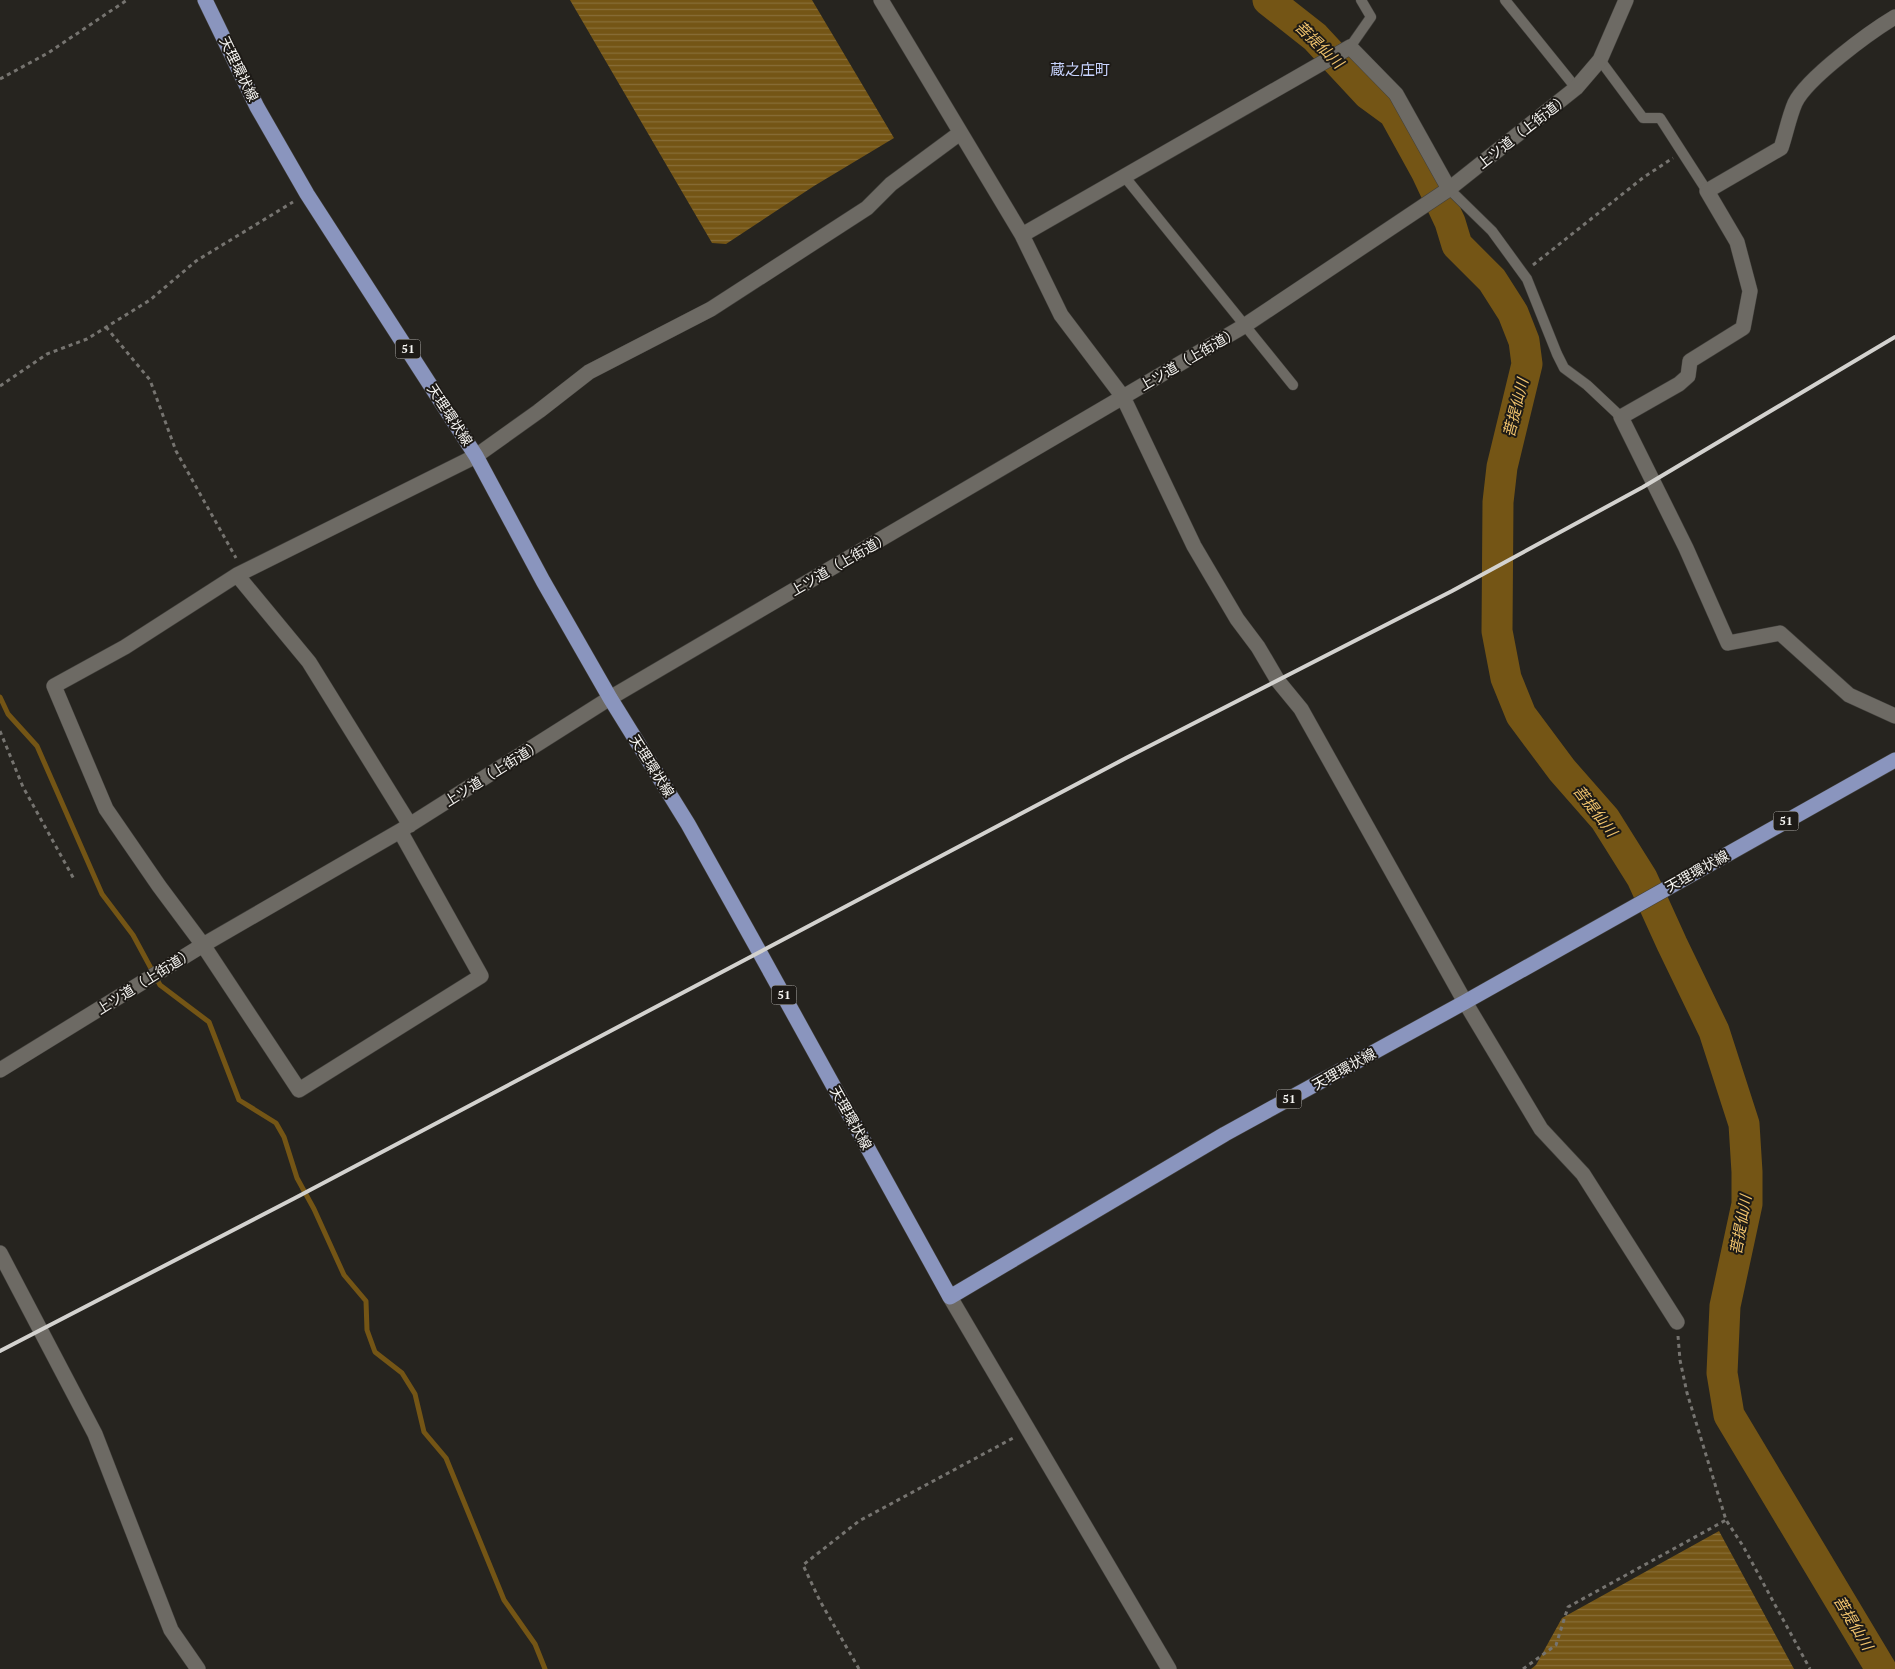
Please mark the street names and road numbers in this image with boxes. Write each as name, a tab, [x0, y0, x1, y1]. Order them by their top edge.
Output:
street label: 天理環状線	[216, 33, 263, 104]
street label: 上ツ道（上街道）	[1473, 89, 1573, 173]
street label: 上ツ道（上街道）	[1136, 322, 1242, 395]
road number: 51	[396, 339, 420, 358]
street label: 天理環状線	[423, 380, 477, 449]
street label: 上ツ道（上街道）	[787, 527, 893, 600]
street label: 天理環状線	[626, 731, 679, 800]
street label: 上ツ道（上街道）	[440, 735, 545, 810]
road number: 51	[1774, 811, 1798, 830]
street label: 天理環状線	[1662, 845, 1732, 896]
street label: 上ツ道（上街道）	[92, 943, 197, 1018]
road number: 51	[772, 986, 796, 1004]
street label: 天理環状線	[1309, 1043, 1379, 1094]
street label: 天理環状線	[826, 1083, 877, 1153]
road number: 51	[1276, 1090, 1302, 1108]

